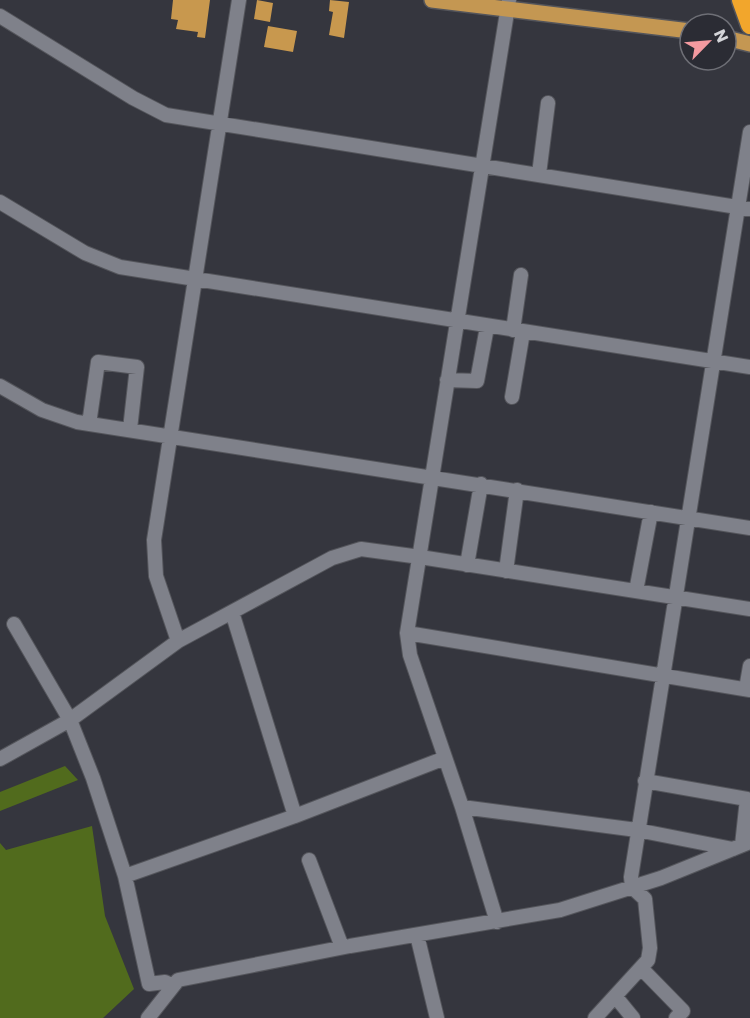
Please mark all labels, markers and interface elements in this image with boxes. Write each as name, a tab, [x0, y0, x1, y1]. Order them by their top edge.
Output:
north arrow	[678, 12, 738, 72]
text: N	[708, 26, 734, 46]

